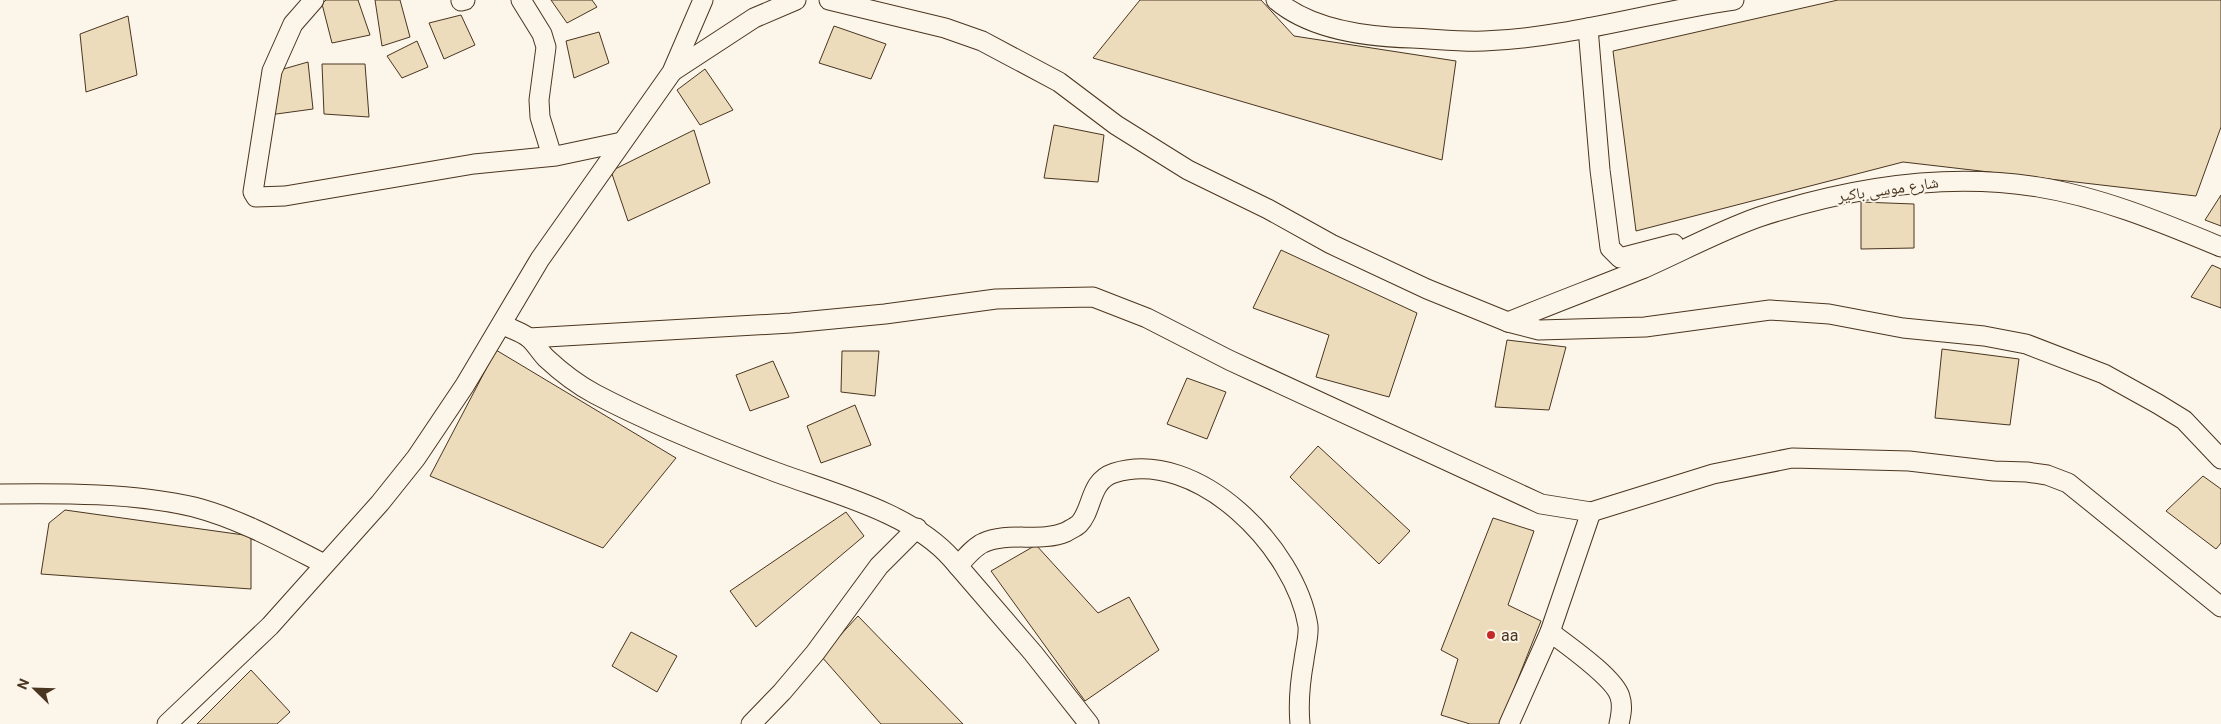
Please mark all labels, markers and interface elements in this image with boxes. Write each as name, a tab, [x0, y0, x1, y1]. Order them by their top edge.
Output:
street label: شارع موسى باكير	[1835, 172, 1940, 207]
place label: aa	[1501, 626, 1518, 645]
marker: aa	[1485, 629, 1497, 641]
north arrow	[10, 664, 60, 714]
text: N	[14, 676, 32, 692]

